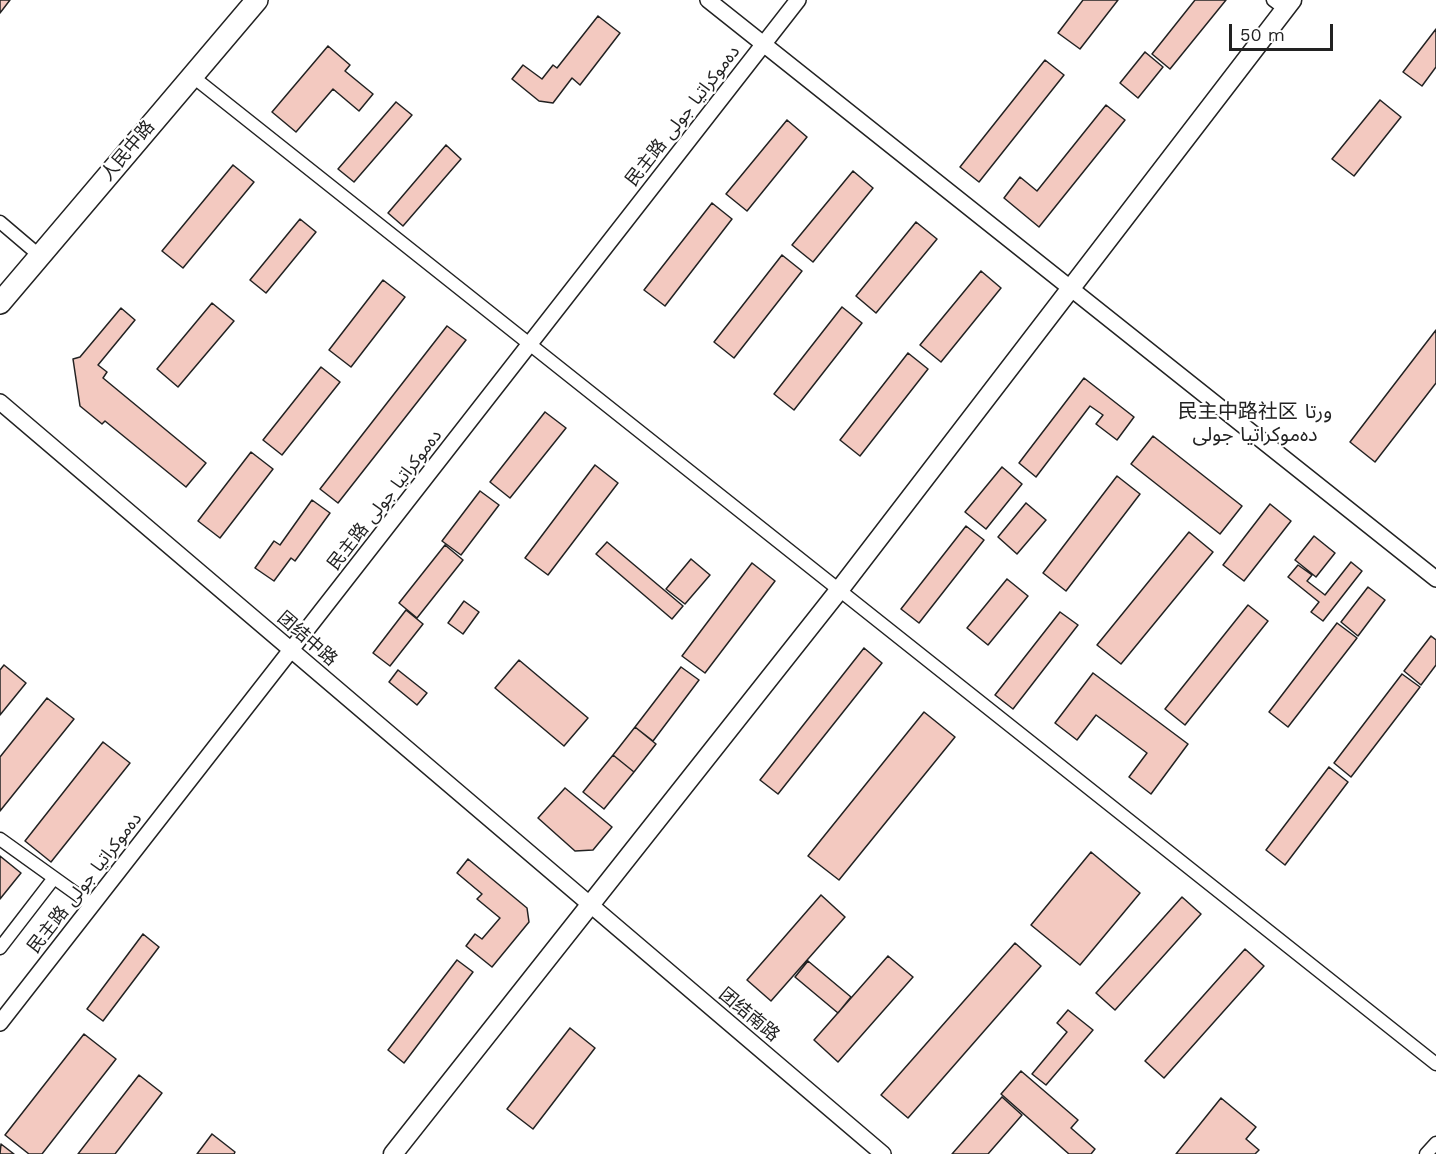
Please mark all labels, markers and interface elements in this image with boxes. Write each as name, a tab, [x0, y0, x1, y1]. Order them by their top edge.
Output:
scale bar	[1232, 12, 1336, 50]
text: 50 m	[1240, 24, 1285, 45]
street label: 民主路 دەموكراتيا جولى	[621, 41, 745, 191]
street label: 人民中路	[97, 116, 159, 186]
district label: 民主中路社区 ورتا دەموكراتيا جولى	[1178, 400, 1332, 447]
street label: 民主路 دەموكراتيا جولى	[323, 425, 447, 575]
street label: 团结中路	[273, 607, 341, 671]
street label: 民主路 دەموكراتيا جولى	[23, 808, 147, 958]
street label: 团结南路	[714, 984, 784, 1046]

